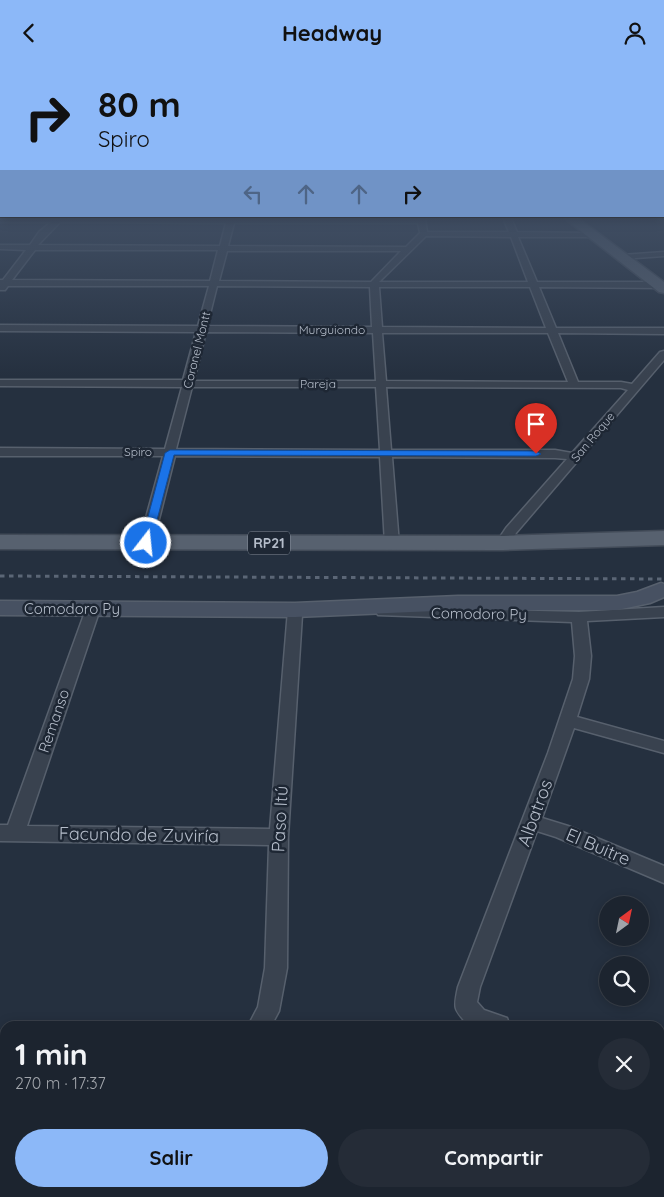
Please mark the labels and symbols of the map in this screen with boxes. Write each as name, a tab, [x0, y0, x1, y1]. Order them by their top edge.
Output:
street label: Coronel Montt	[180, 310, 213, 390]
street label: Murguiondo	[299, 322, 365, 337]
street label: Pareja	[300, 376, 336, 391]
pin	[515, 403, 557, 454]
street label: San Roque	[567, 409, 618, 465]
street label: Spiro	[124, 444, 152, 459]
position arrow	[119, 516, 171, 568]
road number: RP21	[248, 531, 290, 554]
street label: Comodoro Py	[24, 599, 120, 618]
street label: Comodoro Py	[431, 603, 527, 624]
street label: Remanso	[34, 687, 73, 755]
street label: Albatros	[512, 776, 557, 849]
street label: Paso Itú	[266, 785, 293, 853]
street label: Facundo de Zuviría	[59, 822, 219, 847]
street label: El Buitre	[562, 823, 634, 870]
north arrow	[599, 896, 649, 946]

